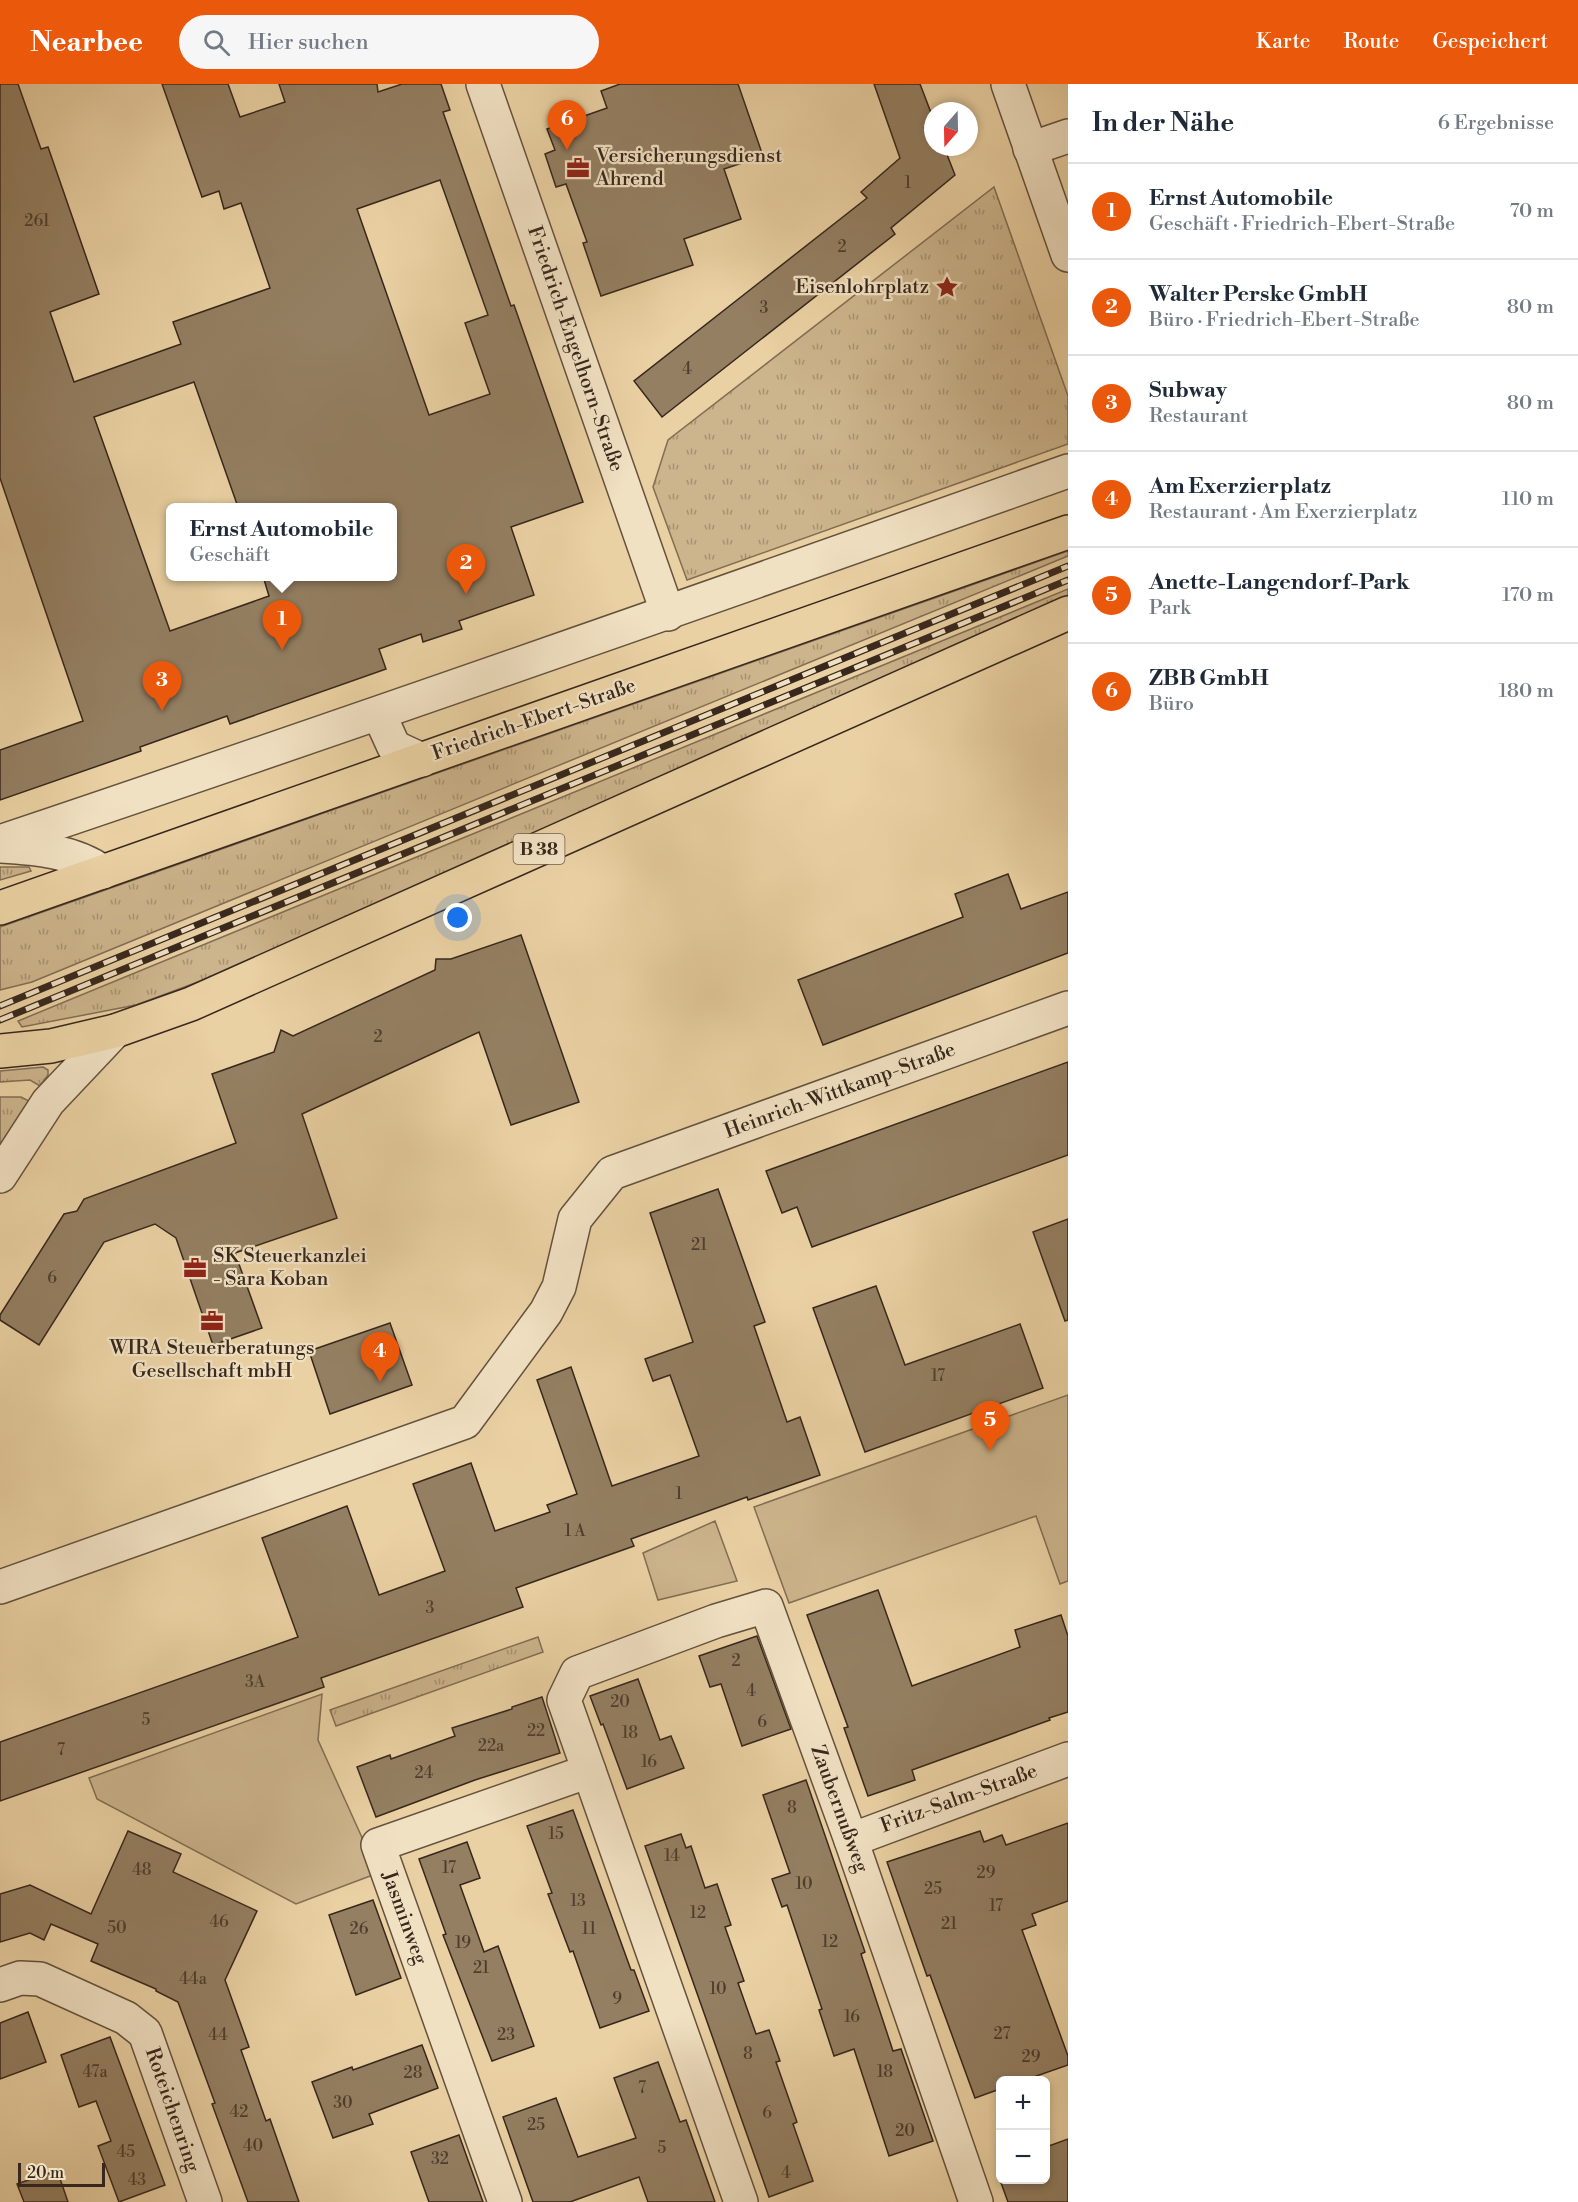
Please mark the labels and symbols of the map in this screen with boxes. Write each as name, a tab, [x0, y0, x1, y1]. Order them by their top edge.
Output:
pin: 6	[548, 100, 586, 150]
north arrow	[924, 102, 978, 156]
place label: Versicherungsdienst Ahrend	[595, 144, 782, 192]
office icon: Versicherungsdienst Ahrend	[565, 155, 591, 181]
house number: 1	[905, 173, 912, 193]
house number: 261	[24, 211, 50, 231]
street label: Friedrich-Engelhorn-Straße	[521, 223, 629, 475]
house number: 2	[837, 237, 847, 257]
place icon: Eisenlohrplatz	[934, 274, 960, 300]
place label: Eisenlohrplatz	[795, 275, 929, 300]
house number: 3	[760, 298, 769, 318]
house number: 4	[682, 359, 692, 379]
pin: 2	[446, 544, 486, 594]
pin: 1	[262, 600, 302, 650]
pin: 3	[142, 662, 182, 711]
street label: Friedrich-Ebert-Straße	[429, 673, 639, 767]
road number: B 38	[514, 834, 564, 864]
your location	[443, 903, 472, 932]
house number: 2	[373, 1027, 383, 1047]
street label: Heinrich-Wittkamp-Straße	[721, 1037, 959, 1145]
house number: 21	[691, 1235, 707, 1255]
place label: SK Steuerkanzlei - Sara Koban	[213, 1244, 367, 1292]
office icon: SK Steuerkanzlei - Sara Koban	[182, 1255, 208, 1281]
house number: 6	[47, 1268, 57, 1288]
office icon: WIRA Steuerberatungs Gesellschaft mbH	[199, 1308, 225, 1334]
pin: 4	[360, 1332, 400, 1382]
place label: WIRA Steuerberatungs Gesellschaft mbH	[108, 1336, 315, 1384]
house number: 17	[931, 1366, 945, 1386]
pin: 5	[970, 1402, 1010, 1451]
house number: 1	[676, 1484, 683, 1504]
house number: 1 A	[564, 1521, 587, 1541]
house number: 3	[426, 1598, 435, 1618]
house number: 2	[731, 1651, 741, 1671]
house number: 3A	[245, 1672, 266, 1692]
house number: 4	[746, 1681, 756, 1701]
house number: 20	[610, 1692, 630, 1712]
house number: 5	[142, 1710, 151, 1730]
house number: 6	[757, 1712, 767, 1732]
house number: 22	[527, 1721, 545, 1741]
house number: 18	[622, 1723, 638, 1743]
house number: 22a	[478, 1736, 505, 1756]
house number: 7	[57, 1740, 65, 1760]
street label: Zaubernußweg	[804, 1742, 874, 1877]
house number: 16	[641, 1752, 657, 1772]
street label: Fritz-Salm-Straße	[877, 1759, 1041, 1839]
house number: 24	[415, 1763, 434, 1783]
house number: 8	[787, 1798, 797, 1818]
house number: 15	[548, 1824, 564, 1844]
house number: 14	[664, 1846, 680, 1866]
house number: 17	[442, 1858, 456, 1878]
house number: 48	[132, 1860, 152, 1880]
house number: 29	[977, 1863, 996, 1883]
street label: Jasminweg	[375, 1867, 433, 1969]
house number: 10	[796, 1874, 813, 1894]
house number: 25	[924, 1879, 942, 1899]
house number: 13	[570, 1891, 586, 1911]
house number: 17	[989, 1896, 1003, 1916]
house number: 12	[690, 1903, 706, 1923]
house number: 46	[209, 1912, 229, 1932]
house number: 21	[941, 1914, 957, 1934]
house number: 50	[107, 1918, 127, 1938]
house number: 26	[350, 1919, 369, 1939]
house number: 11	[582, 1919, 596, 1939]
house number: 12	[822, 1932, 838, 1952]
house number: 19	[455, 1933, 471, 1953]
house number: 21	[473, 1958, 489, 1978]
house number: 44a	[179, 1969, 208, 1989]
house number: 10	[710, 1979, 727, 1999]
house number: 9	[612, 1989, 622, 2009]
house number: 16	[844, 2007, 860, 2027]
house number: 27	[993, 2024, 1011, 2044]
house number: 44	[208, 2025, 228, 2045]
house number: 23	[497, 2025, 515, 2045]
street label: Roteichenring	[139, 2044, 205, 2176]
house number: 8	[743, 2044, 753, 2064]
house number: 29	[1022, 2047, 1041, 2067]
house number: 47a	[82, 2062, 108, 2082]
house number: 18	[877, 2062, 893, 2082]
house number: 28	[404, 2063, 423, 2083]
house number: 7	[638, 2078, 646, 2098]
house number: 30	[333, 2093, 353, 2113]
house number: 42	[230, 2102, 248, 2122]
house number: 6	[762, 2103, 772, 2123]
house number: 25	[527, 2115, 545, 2135]
house number: 20	[895, 2121, 915, 2141]
house number: 40	[243, 2136, 263, 2156]
house number: 5	[658, 2138, 667, 2158]
house number: 45	[117, 2142, 135, 2162]
house number: 32	[431, 2149, 449, 2169]
scale bar	[18, 2160, 105, 2188]
house number: 4	[781, 2163, 791, 2183]
house number: 43	[128, 2170, 146, 2190]

